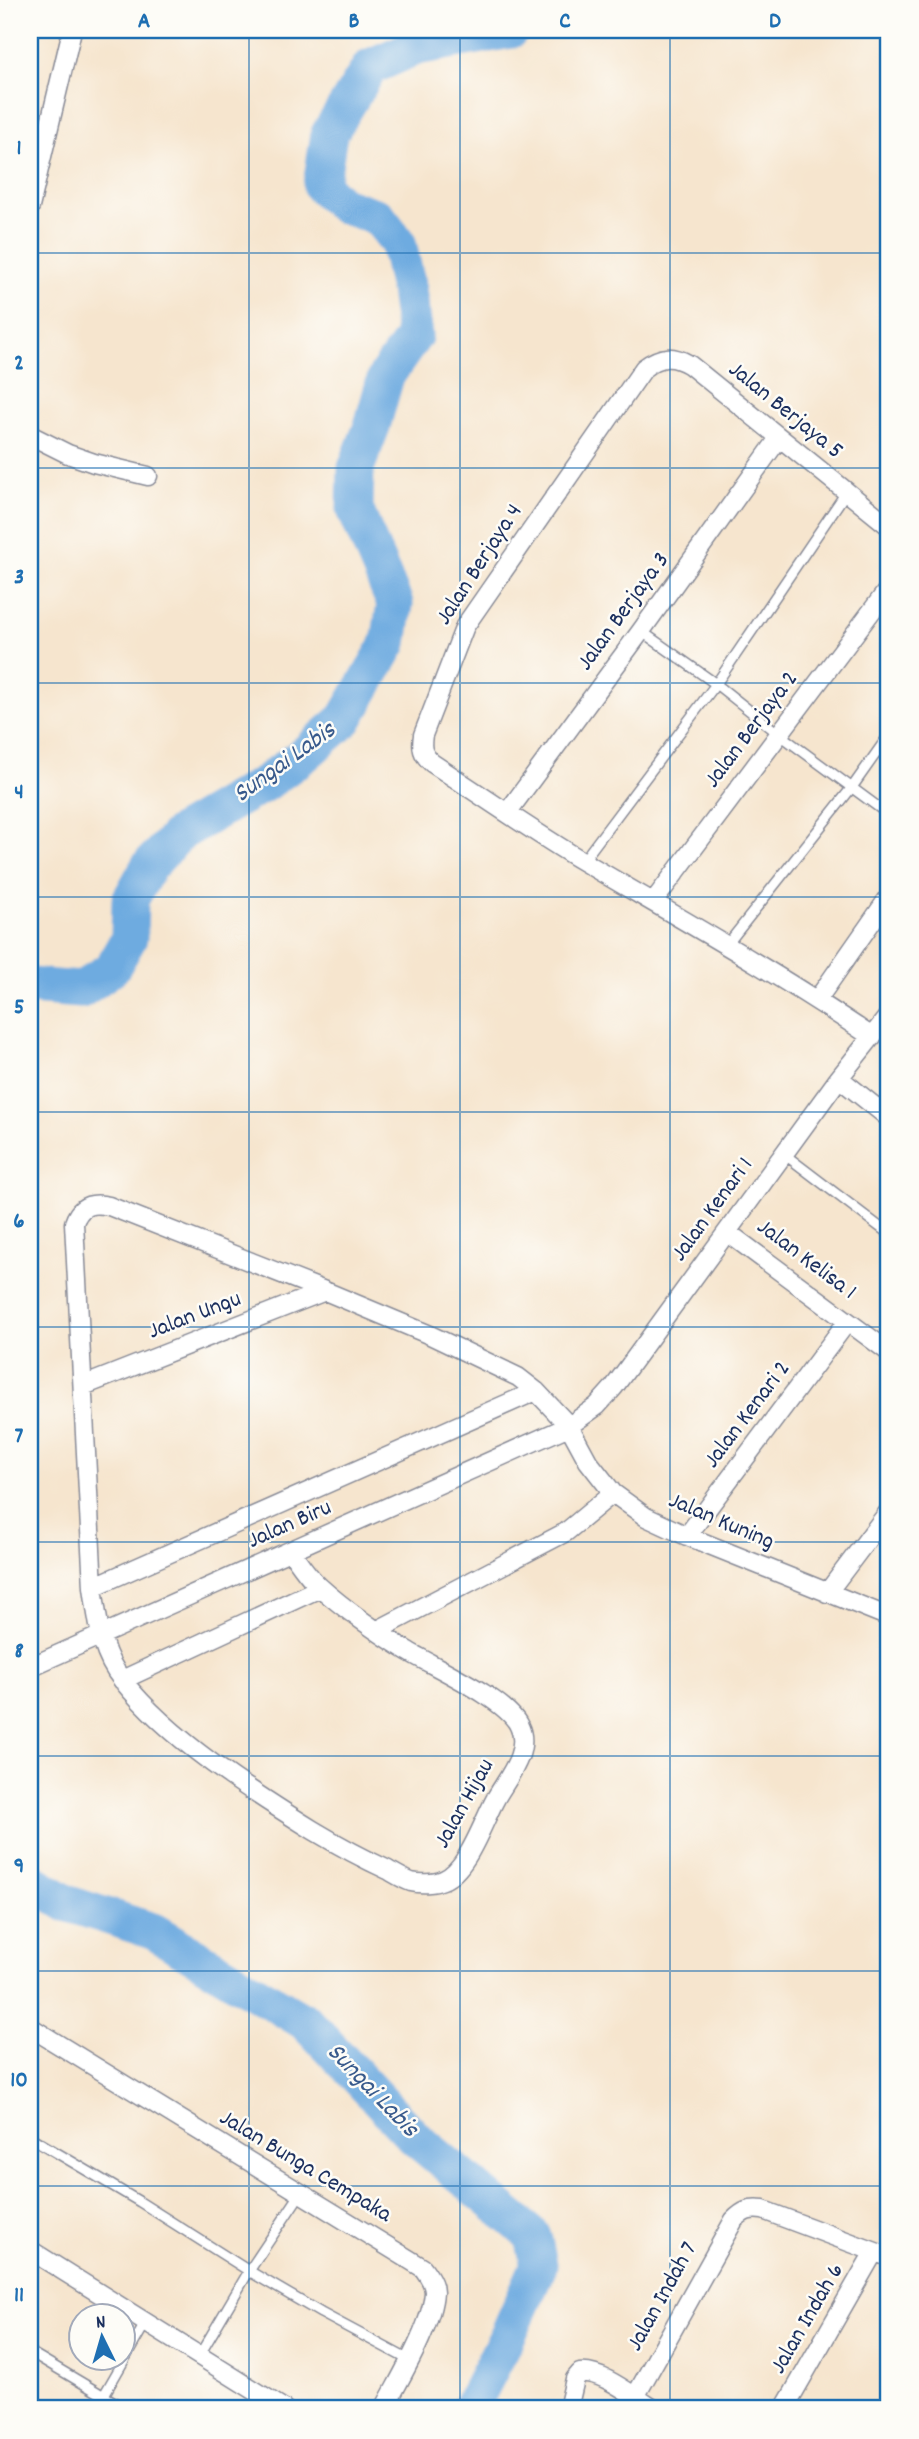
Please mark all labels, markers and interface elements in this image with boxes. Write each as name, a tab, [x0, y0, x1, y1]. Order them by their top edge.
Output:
text: A	[138, 6, 150, 39]
text: B	[349, 6, 360, 39]
text: C	[559, 6, 571, 39]
text: D	[769, 6, 781, 39]
text: 1	[16, 133, 22, 166]
text: 2	[14, 348, 24, 381]
street label: Jalan Berjaya 5	[720, 354, 850, 468]
street label: Jalan Berjaya 4	[428, 498, 532, 632]
street label: Jalan Berjaya 3	[569, 546, 679, 678]
text: 3	[14, 562, 24, 595]
street label: Jalan Berjaya 2	[697, 664, 807, 796]
water label: Sungai Labis	[226, 713, 345, 813]
text: 4	[14, 777, 24, 810]
text: 5	[14, 992, 24, 1025]
street label: Jalan Kenari 1	[664, 1151, 762, 1269]
text: 6	[13, 1206, 25, 1239]
street label: Jalan Kelisa 1	[749, 1211, 863, 1309]
street label: Jalan Ungu	[144, 1283, 246, 1349]
street label: Jalan Kenari 2	[696, 1354, 800, 1476]
text: 7	[15, 1421, 24, 1454]
street label: Jalan Kuning	[663, 1484, 779, 1560]
street label: Jalan Biru	[243, 1491, 337, 1559]
text: 8	[14, 1636, 24, 1669]
street label: Jalan Hijau	[426, 1753, 504, 1855]
text: 9	[14, 1851, 24, 1884]
water label: Sungai Labis	[317, 2035, 427, 2147]
text: 10	[10, 2065, 28, 2098]
street label: Jalan Bunga Cempaka	[212, 2102, 398, 2232]
street label: Jalan Indah 7	[619, 2236, 707, 2358]
street label: Jalan Indah 6	[763, 2257, 853, 2381]
text: 11	[14, 2280, 24, 2313]
north arrow	[66, 2302, 136, 2372]
text: N	[95, 2310, 107, 2337]

